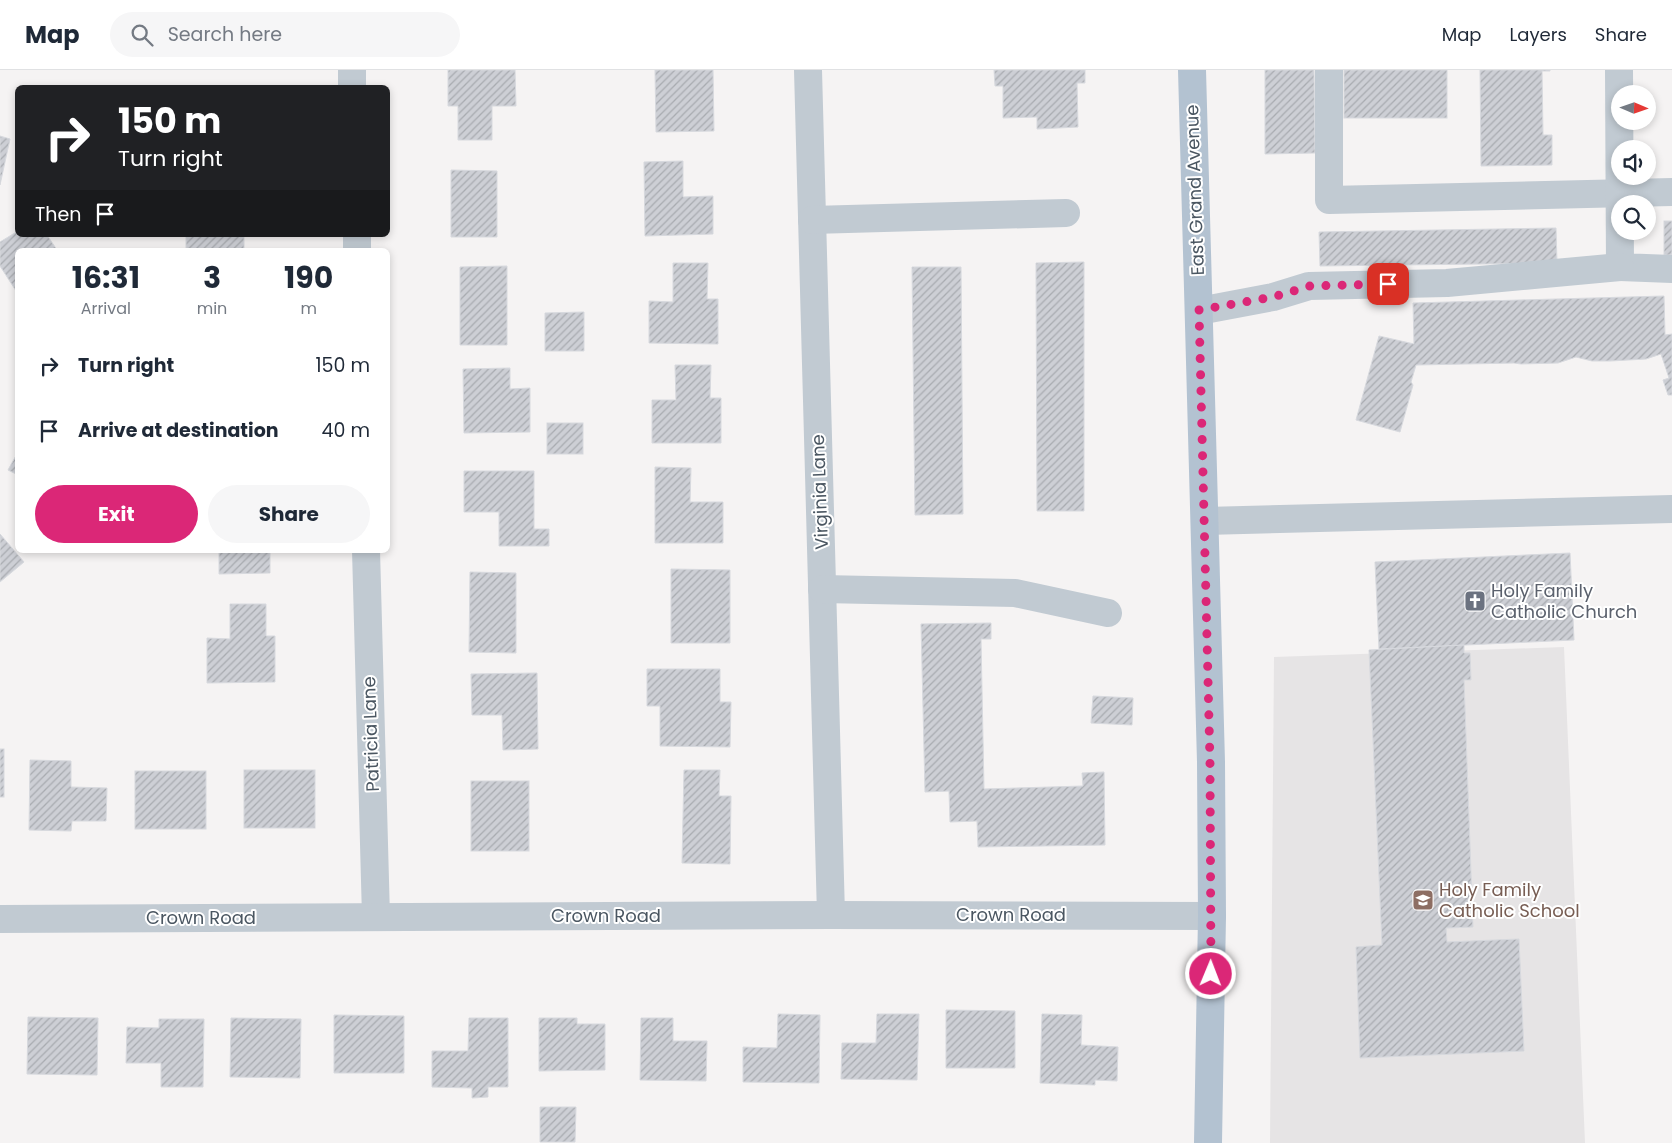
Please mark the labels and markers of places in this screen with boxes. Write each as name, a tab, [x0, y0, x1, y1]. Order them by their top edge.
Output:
pin	[1367, 263, 1409, 305]
place label: Holy Family Catholic Church	[1491, 578, 1637, 624]
church icon: Holy Family Catholic Church	[1463, 589, 1487, 613]
place label: Holy Family Catholic School	[1439, 877, 1580, 923]
school or university icon: Holy Family Catholic School	[1411, 888, 1435, 912]

